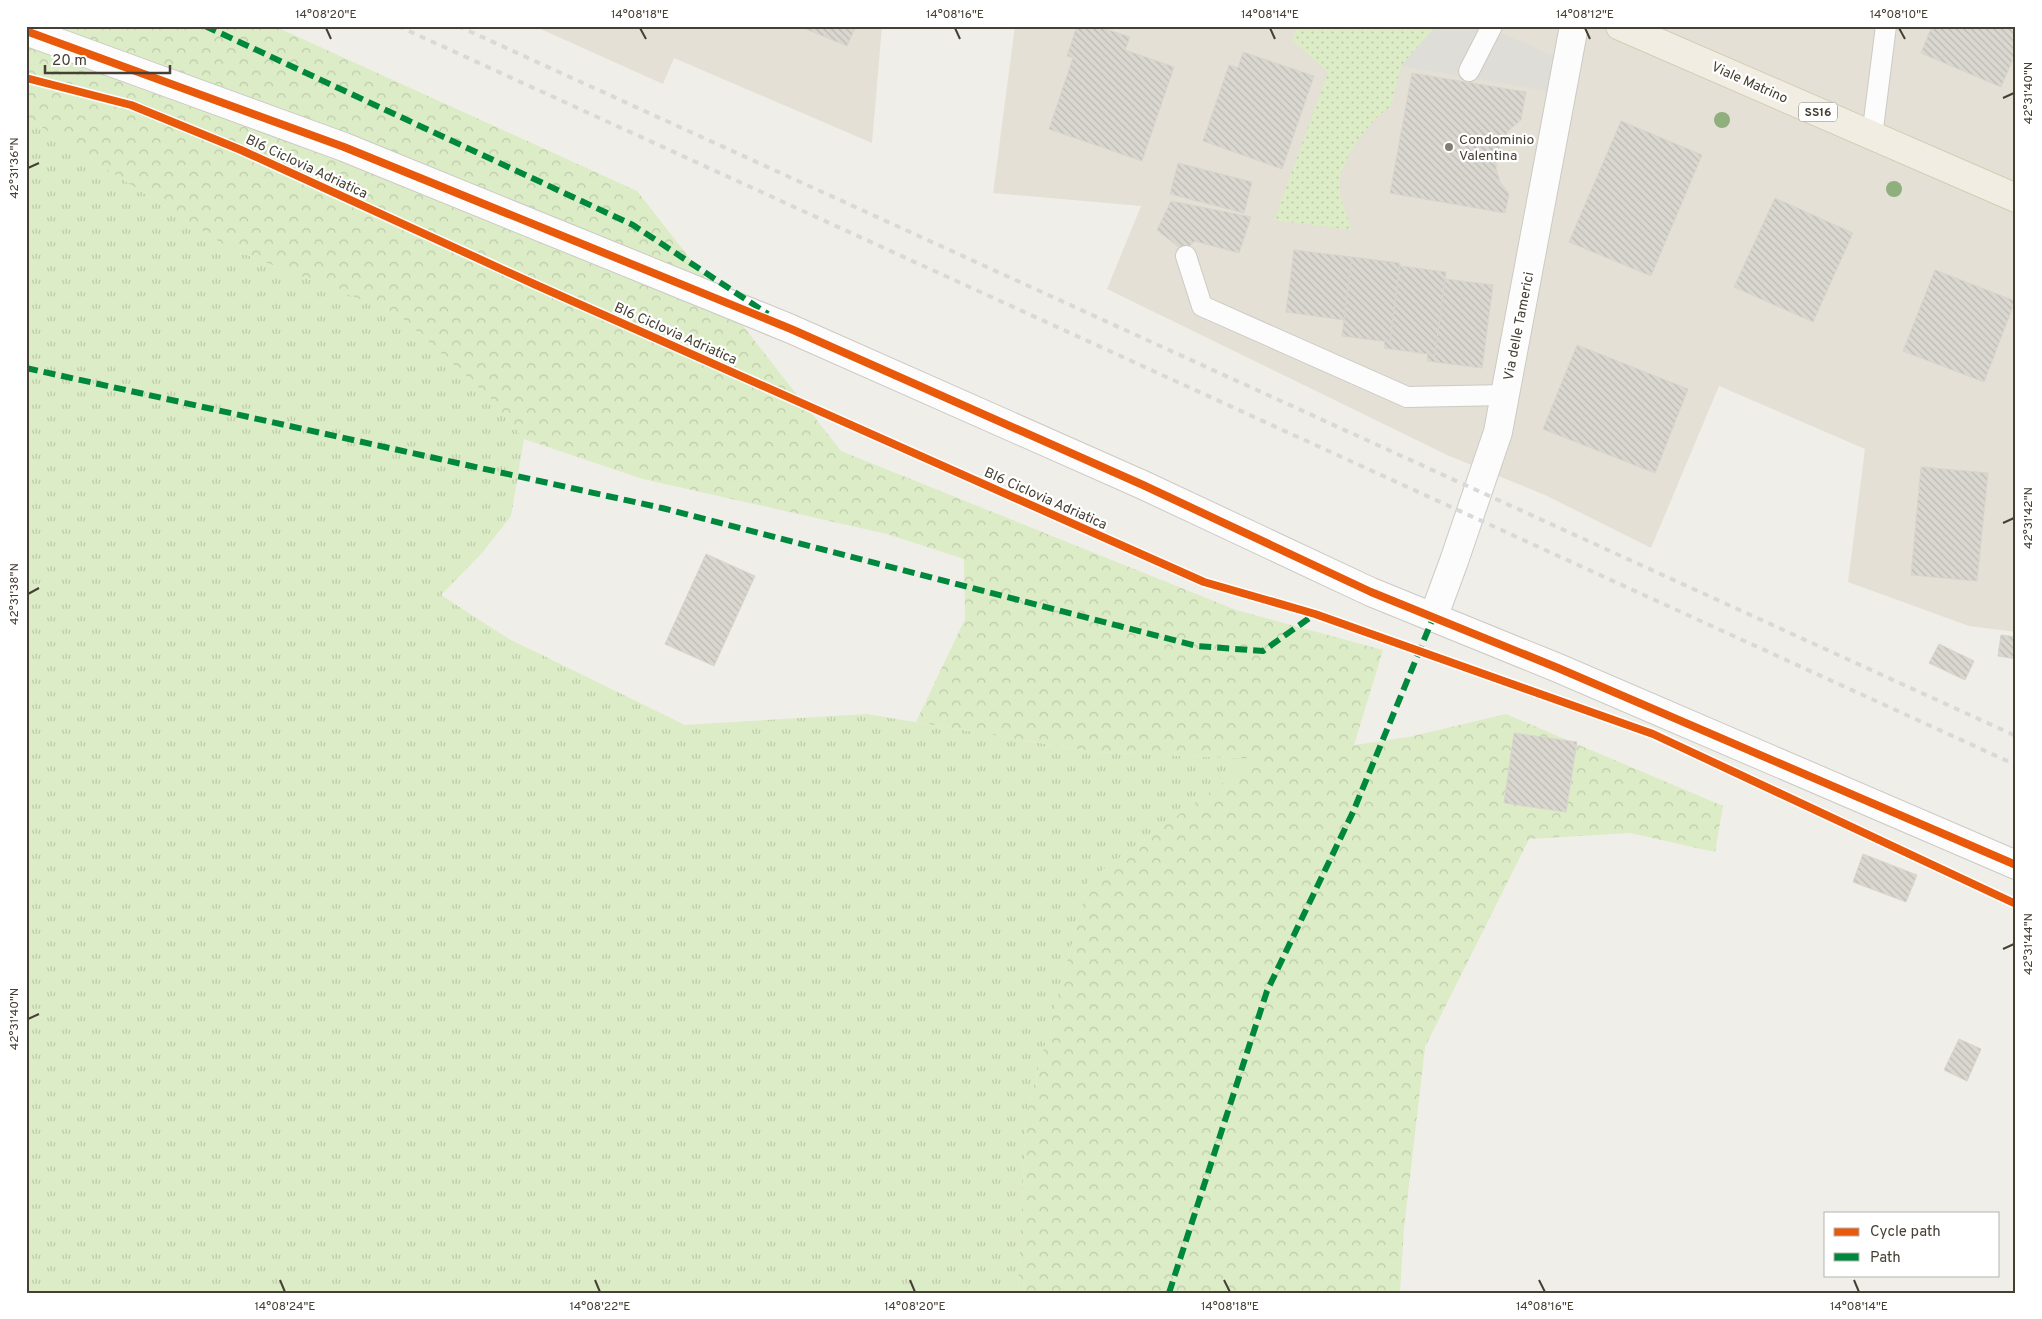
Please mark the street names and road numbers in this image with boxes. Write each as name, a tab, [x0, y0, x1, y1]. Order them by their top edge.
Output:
street label: Viale Matrino	[1708, 59, 1791, 108]
road number: SS16	[1799, 102, 1837, 121]
street label: BI6 Ciclovia Adriatica	[243, 132, 370, 203]
street label: Via delle Tamerici	[1501, 270, 1538, 382]
street label: BI6 Ciclovia Adriatica	[611, 300, 739, 369]
street label: BI6 Ciclovia Adriatica	[981, 465, 1109, 534]

